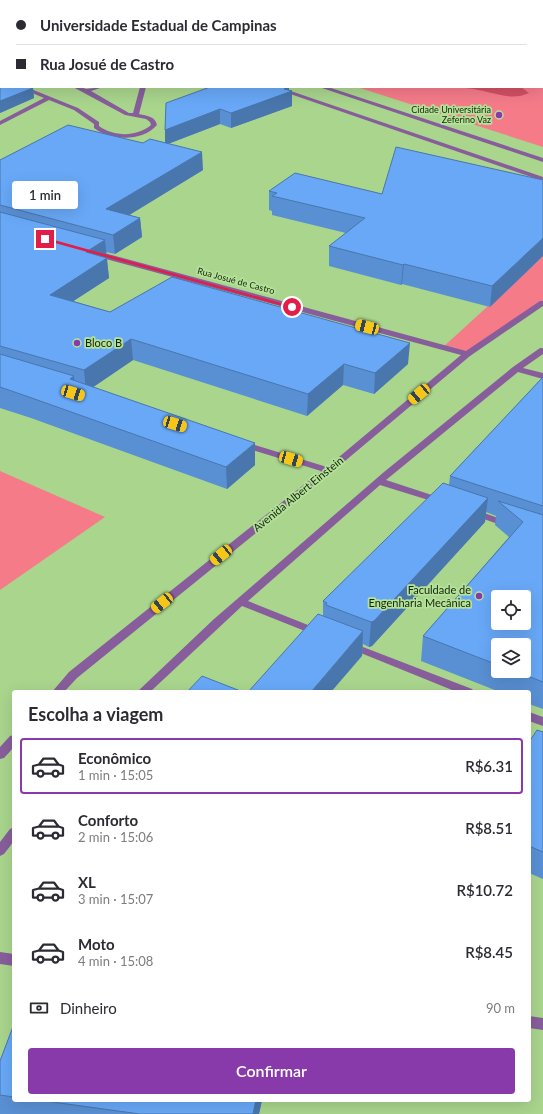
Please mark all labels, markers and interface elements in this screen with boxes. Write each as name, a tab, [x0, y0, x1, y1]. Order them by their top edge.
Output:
text: Universidade Estadual de Campinas	[40, 16, 277, 34]
text: Rua Josué de Castro	[40, 55, 174, 73]
place label: Cidade Universitária Zeferino Vaz	[411, 104, 491, 125]
marker: Cidade Universitária Zeferino Vaz	[494, 110, 504, 120]
callout: 1 min	[12, 181, 78, 209]
text: 1 min	[29, 187, 61, 203]
route end	[36, 230, 54, 248]
street label: Rua Josué de Castro	[196, 265, 276, 296]
route start	[283, 298, 301, 316]
car	[354, 318, 380, 336]
place label: Bloco B	[85, 336, 122, 349]
marker: Bloco B	[72, 338, 82, 348]
car	[406, 382, 432, 406]
car	[60, 384, 86, 402]
car	[162, 415, 188, 433]
car	[278, 450, 304, 468]
street label: Avenida Albert Einstein	[250, 453, 345, 534]
car	[208, 543, 234, 567]
place label: Faculdade de Engenharia Mecânica	[368, 583, 471, 609]
map controls	[491, 590, 531, 678]
button: locate	[491, 590, 531, 630]
car	[149, 591, 175, 615]
marker: Faculdade de Engenharia Mecânica	[474, 591, 484, 601]
button: layers	[491, 638, 531, 678]
text: Escolha a viagem	[28, 703, 163, 725]
icon: car	[30, 748, 66, 784]
text: Econômico	[78, 749, 151, 767]
text: R$6.31	[465, 757, 513, 775]
text: 1 min · 15:05	[78, 767, 153, 783]
icon: car	[30, 810, 66, 846]
text: Conforto	[78, 811, 138, 829]
text: R$8.51	[465, 819, 513, 837]
text: 2 min · 15:06	[78, 829, 153, 845]
icon: car	[30, 872, 66, 908]
text: XL	[78, 873, 96, 891]
text: R$10.72	[456, 881, 513, 899]
text: 3 min · 15:07	[78, 891, 153, 907]
icon: car	[30, 934, 66, 970]
text: Moto	[78, 935, 115, 953]
text: R$8.45	[465, 943, 513, 961]
text: 4 min · 15:08	[78, 953, 153, 969]
icon: cash	[28, 997, 50, 1019]
text: Dinheiro	[60, 999, 117, 1017]
text: 90 m	[486, 1000, 515, 1016]
button: Confirmar	[28, 1048, 515, 1094]

